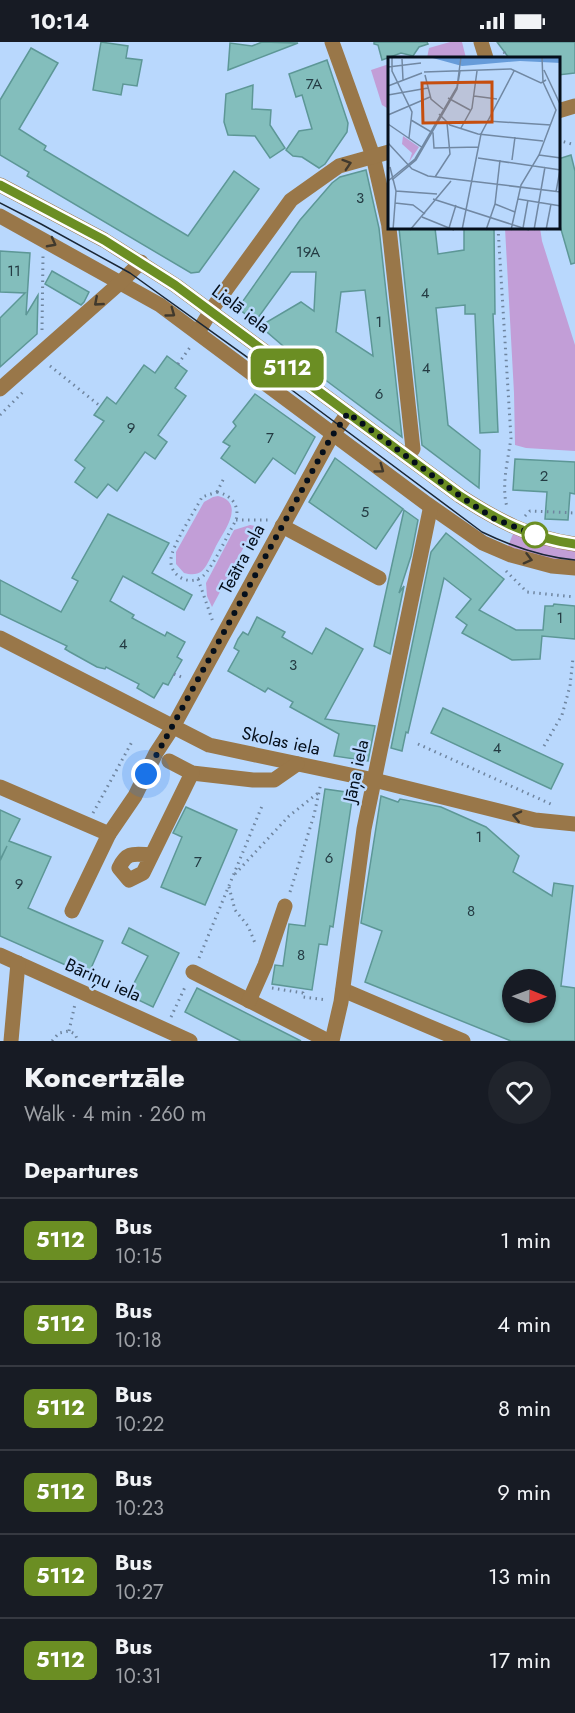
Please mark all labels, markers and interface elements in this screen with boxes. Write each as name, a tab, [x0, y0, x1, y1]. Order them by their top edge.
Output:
text: 10:14	[30, 5, 89, 37]
inset map	[388, 57, 560, 230]
house number: 7A	[306, 73, 322, 95]
one-way arrow	[341, 158, 352, 171]
house number: 3	[356, 187, 364, 209]
one-way arrow	[45, 236, 56, 247]
house number: 19A	[296, 241, 320, 263]
house number: 11	[7, 260, 21, 282]
street label: Lielā iela	[206, 278, 276, 340]
house number: 4	[421, 282, 430, 304]
one-way arrow	[94, 295, 105, 306]
one-way arrow	[164, 305, 175, 316]
house number: 1	[376, 311, 382, 333]
line badge: 5112	[245, 348, 329, 388]
text: 5112	[263, 353, 311, 383]
house number: 4	[422, 357, 431, 379]
house number: 6	[375, 383, 383, 405]
house number: 9	[127, 417, 135, 439]
house number: 7	[266, 427, 274, 449]
one-way arrow	[374, 462, 385, 473]
house number: 2	[540, 465, 548, 487]
house number: 5	[361, 501, 369, 523]
street label: Teātra iela	[213, 519, 271, 599]
unlabelled marker	[522, 522, 548, 548]
one-way arrow	[523, 552, 533, 565]
house number: 1	[557, 607, 563, 629]
house number: 4	[119, 633, 128, 655]
house number: 3	[289, 654, 297, 676]
street label: Skolas iela	[239, 720, 323, 762]
street label: Jāņa iela	[336, 737, 375, 807]
house number: 4	[493, 737, 502, 759]
your location	[131, 759, 161, 789]
one-way arrow	[512, 811, 522, 824]
house number: 1	[476, 826, 482, 848]
house number: 6	[325, 847, 333, 869]
house number: 7	[194, 851, 202, 873]
house number: 9	[15, 873, 23, 895]
house number: 8	[467, 900, 475, 922]
house number: 8	[297, 944, 305, 966]
street label: Bāriņu iela	[61, 952, 145, 1008]
north arrow	[502, 969, 556, 1023]
map controls	[502, 969, 556, 1023]
text: Koncertzāle	[24, 1057, 185, 1098]
button: heart	[488, 1061, 551, 1124]
text: Walk · 4 min · 260 m	[24, 1100, 206, 1129]
text: Departures	[24, 1154, 138, 1186]
text: Bus	[115, 1210, 152, 1242]
text: 1 min	[500, 1224, 551, 1256]
text: 5112	[36, 1225, 85, 1255]
text: 10:15	[115, 1242, 162, 1271]
text: Bus	[115, 1294, 152, 1326]
text: 4 min	[497, 1308, 551, 1340]
text: 5112	[36, 1309, 85, 1339]
text: 10:18	[115, 1326, 162, 1355]
text: Bus	[115, 1378, 152, 1410]
text: 8 min	[498, 1392, 551, 1424]
text: 5112	[36, 1393, 85, 1423]
text: 10:22	[115, 1410, 164, 1439]
text: Bus	[115, 1462, 152, 1494]
text: 9 min	[497, 1476, 551, 1508]
text: 5112	[36, 1477, 85, 1507]
text: 10:23	[115, 1494, 164, 1523]
text: Bus	[115, 1546, 152, 1578]
text: 13 min	[488, 1560, 551, 1592]
text: 5112	[36, 1561, 85, 1591]
text: 10:27	[115, 1578, 164, 1607]
text: Bus	[115, 1630, 152, 1662]
text: 17 min	[489, 1644, 551, 1676]
text: 5112	[36, 1645, 85, 1675]
text: 10:31	[115, 1662, 162, 1691]

